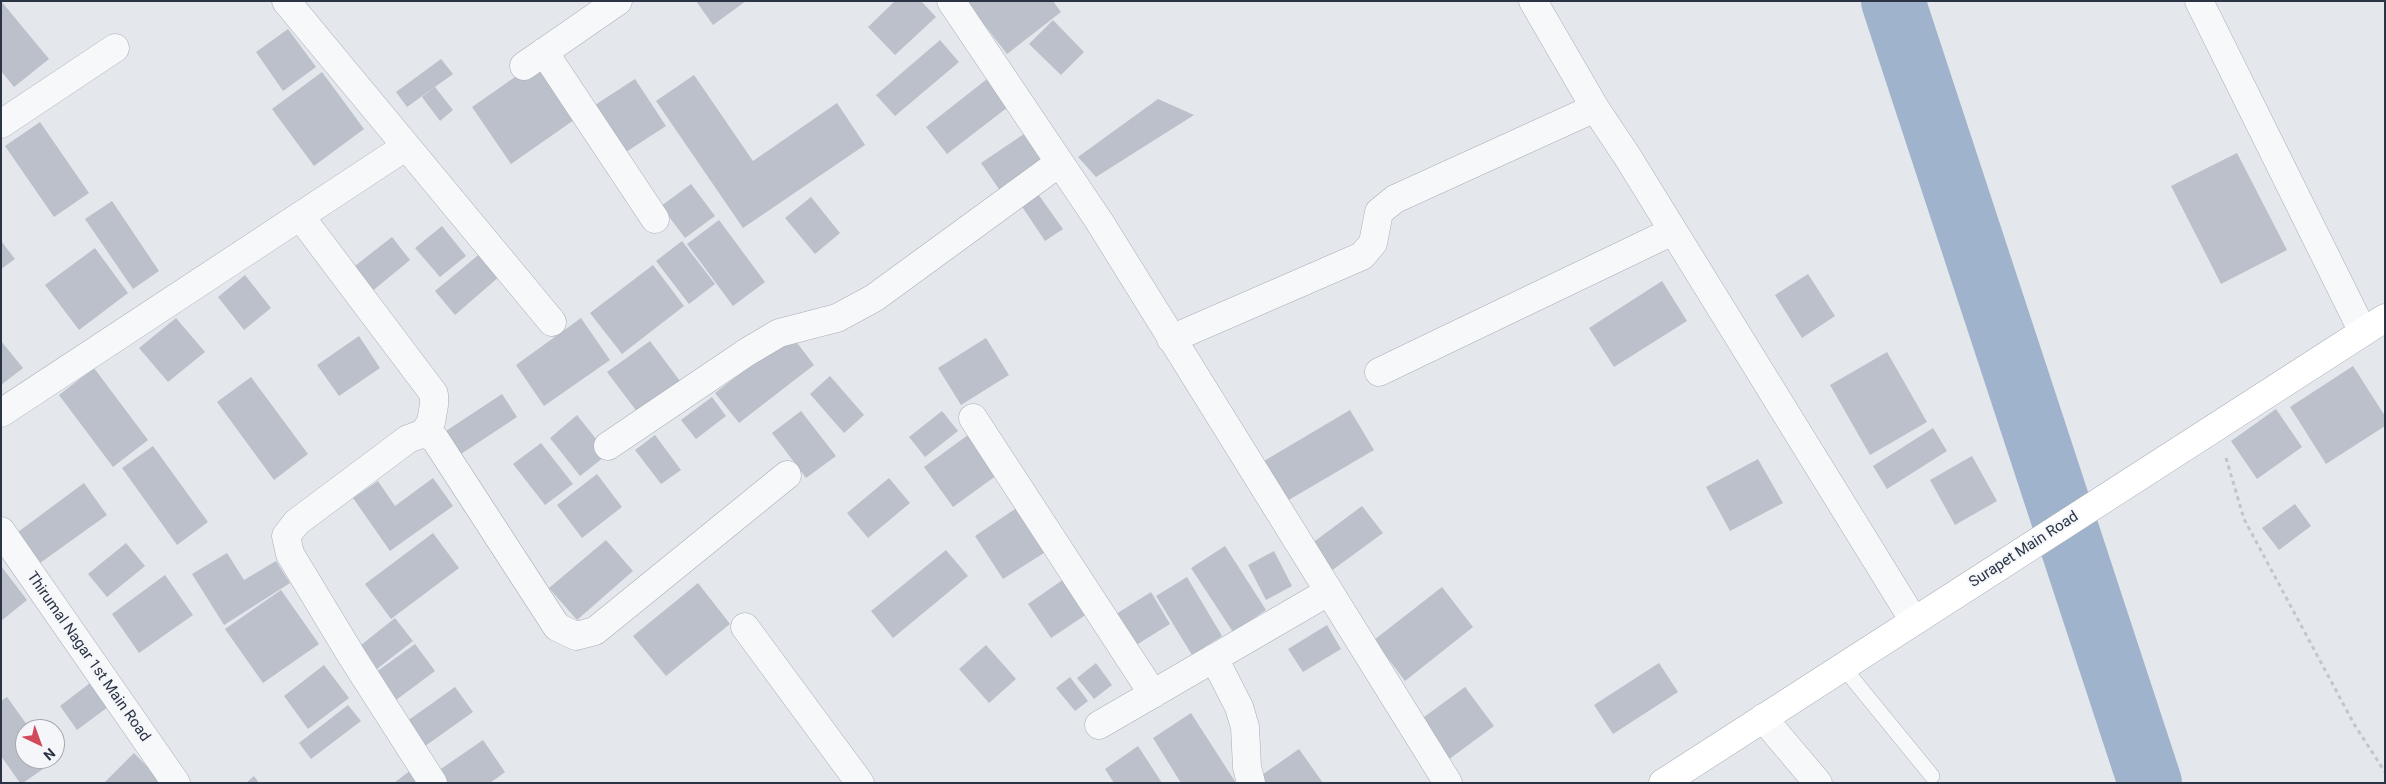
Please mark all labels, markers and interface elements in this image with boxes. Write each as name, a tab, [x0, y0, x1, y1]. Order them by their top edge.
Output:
street label: Surapet Main Road	[1966, 508, 2082, 592]
street label: Thirumal Nagar 1st Main Road	[22, 569, 154, 745]
north arrow	[15, 719, 65, 769]
text: N	[40, 745, 58, 764]

